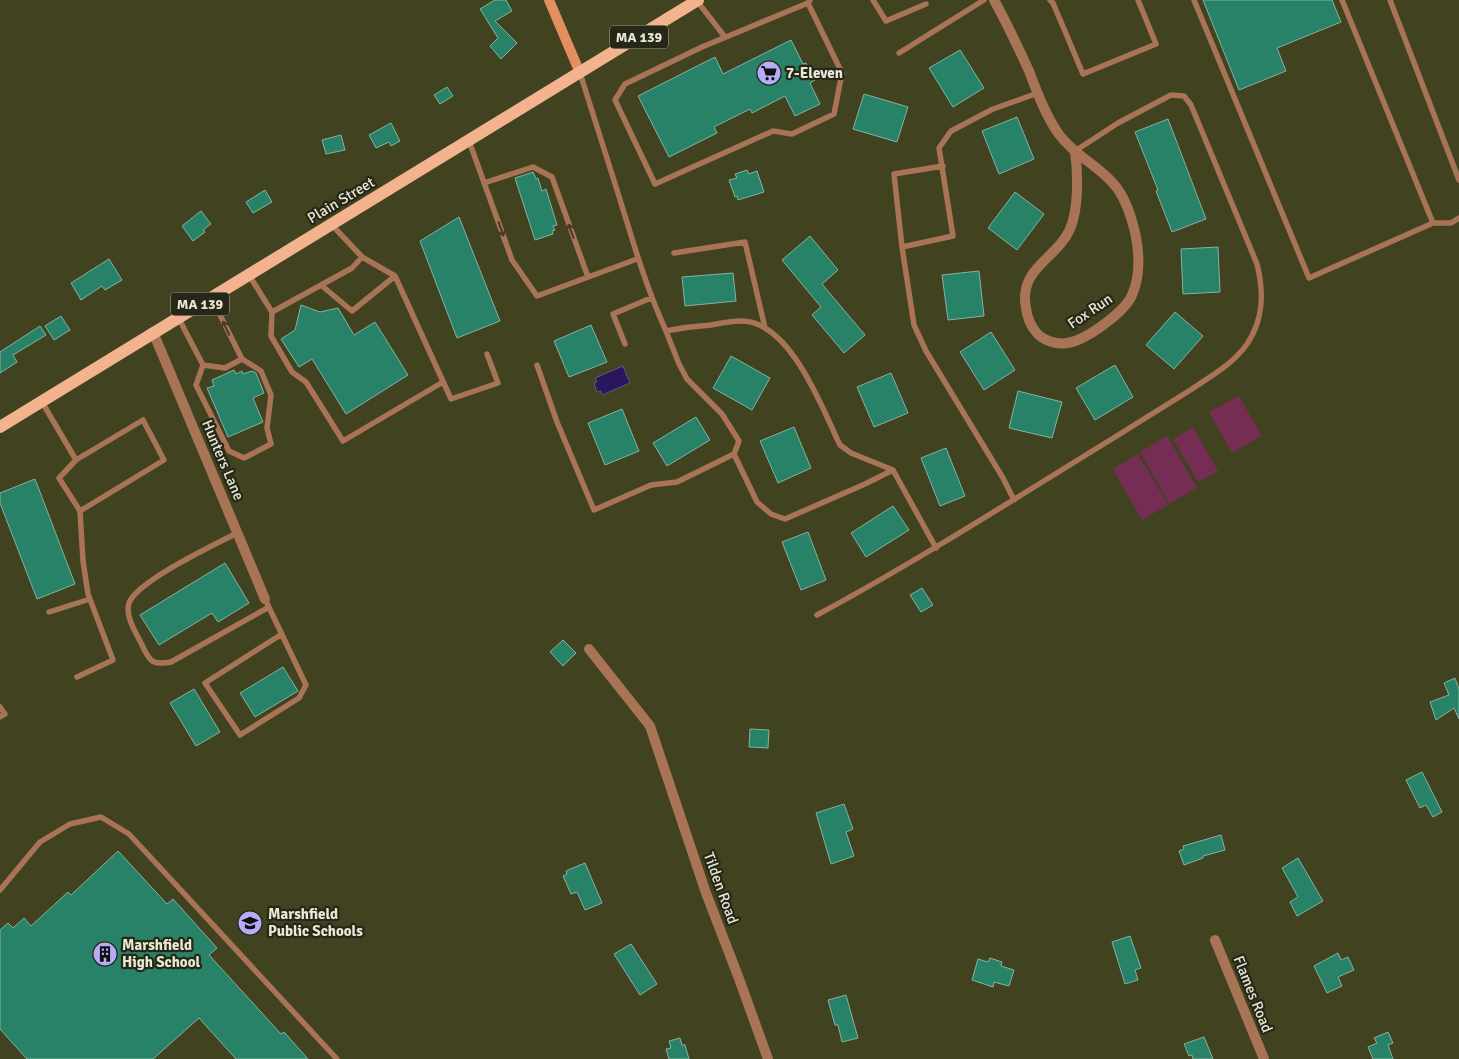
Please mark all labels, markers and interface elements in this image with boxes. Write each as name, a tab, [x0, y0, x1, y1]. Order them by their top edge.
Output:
road number: MA 139	[610, 26, 668, 48]
supermarket icon: 7-Eleven	[756, 60, 782, 86]
place label: 7-Eleven	[786, 64, 843, 82]
street label: Plain Street	[304, 173, 378, 227]
one-way arrow	[497, 220, 506, 236]
one-way arrow	[566, 224, 575, 239]
street label: Fox Run	[1064, 290, 1116, 332]
road number: MA 139	[171, 292, 229, 316]
one-way arrow	[221, 321, 230, 336]
street label: Hunters Lane	[198, 417, 248, 503]
street label: Tilden Road	[700, 850, 742, 926]
place label: Marshfield Public Schools	[268, 905, 363, 940]
school or university icon: Marshfield Public Schools	[237, 910, 263, 936]
place label: Marshfield High School	[122, 936, 201, 971]
building icon: Marshfield High School	[92, 941, 118, 967]
street label: Flames Road	[1229, 953, 1277, 1035]

